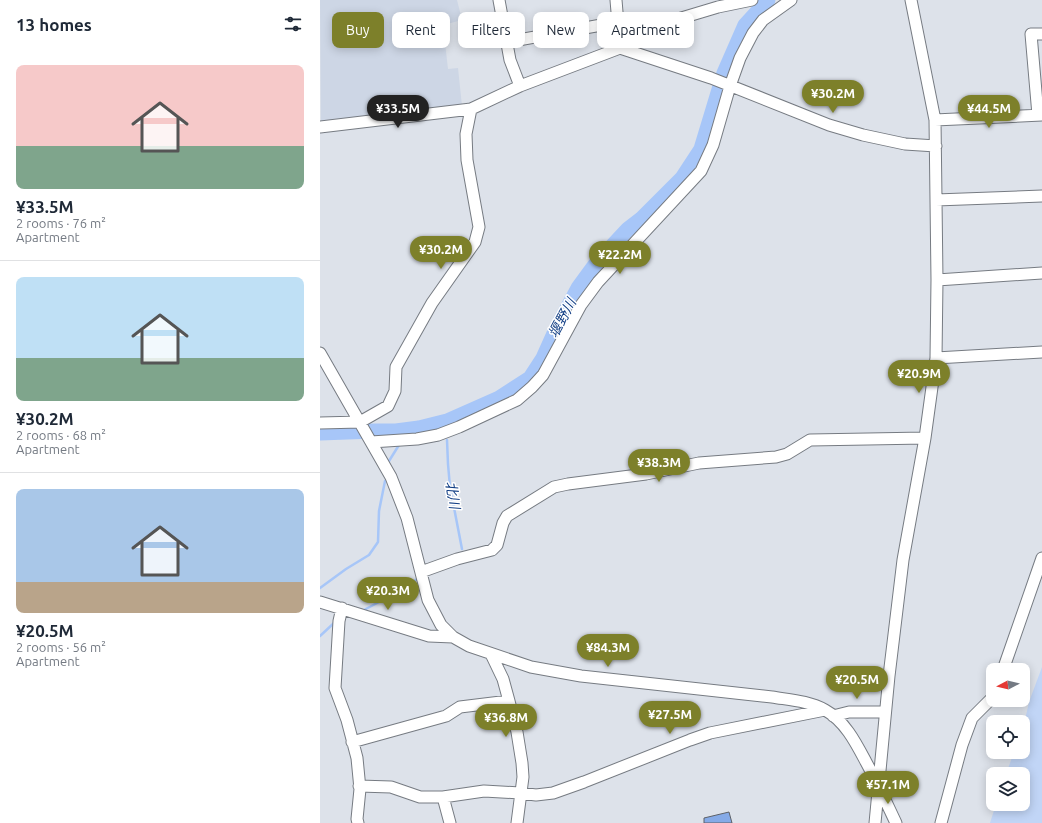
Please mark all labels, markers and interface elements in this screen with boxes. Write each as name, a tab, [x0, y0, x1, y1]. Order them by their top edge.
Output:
chip: Buy	[332, 12, 384, 48]
chip: Rent	[392, 12, 450, 48]
chip: Filters	[458, 12, 525, 48]
chip: New	[533, 12, 589, 48]
chip: Apartment	[597, 12, 694, 48]
icon: filters	[282, 13, 304, 35]
text: 13 homes	[16, 15, 92, 34]
pin: ¥30.2M	[800, 80, 866, 114]
text: ¥30.2M	[811, 86, 855, 100]
icon: home	[124, 91, 196, 163]
pin: ¥33.5M	[365, 95, 431, 129]
pin: ¥44.5M	[956, 95, 1022, 129]
text: ¥33.5M	[376, 101, 420, 115]
text: ¥44.5M	[967, 101, 1011, 115]
text: ¥33.5M	[16, 197, 74, 216]
text: 2 rooms · 76 m²	[16, 216, 106, 230]
text: Apartment	[16, 230, 80, 244]
pin: ¥30.2M	[408, 236, 474, 270]
pin: ¥22.2M	[587, 241, 653, 275]
text: ¥30.2M	[419, 242, 463, 256]
text: ¥22.2M	[598, 247, 642, 261]
water label: 堰野川	[545, 294, 580, 340]
icon: home	[124, 303, 196, 375]
pin: ¥20.9M	[886, 360, 952, 394]
text: ¥20.9M	[897, 366, 941, 380]
text: ¥30.2M	[16, 409, 74, 428]
text: 2 rooms · 68 m²	[16, 428, 106, 442]
text: Apartment	[16, 442, 80, 456]
pin: ¥38.3M	[626, 449, 692, 483]
text: ¥38.3M	[637, 455, 681, 469]
water label: 北川	[443, 480, 463, 512]
icon: home	[124, 515, 196, 587]
pin: ¥20.3M	[355, 577, 421, 611]
text: ¥20.3M	[366, 583, 410, 597]
text: ¥20.5M	[16, 621, 74, 640]
pin: ¥84.3M	[575, 634, 641, 668]
text: 2 rooms · 56 m²	[16, 640, 106, 654]
text: ¥84.3M	[586, 640, 630, 654]
text: Apartment	[16, 654, 80, 668]
north arrow	[986, 663, 1030, 707]
map controls	[986, 663, 1030, 811]
pin: ¥20.5M	[824, 666, 890, 700]
text: ¥20.5M	[835, 672, 879, 686]
pin: ¥27.5M	[637, 701, 703, 735]
pin: ¥36.8M	[473, 704, 539, 738]
text: ¥27.5M	[648, 707, 692, 721]
text: ¥36.8M	[484, 710, 528, 724]
button: locate	[986, 715, 1030, 759]
button: layers	[986, 767, 1030, 811]
pin: ¥57.1M	[855, 771, 921, 805]
text: ¥57.1M	[866, 777, 910, 791]

